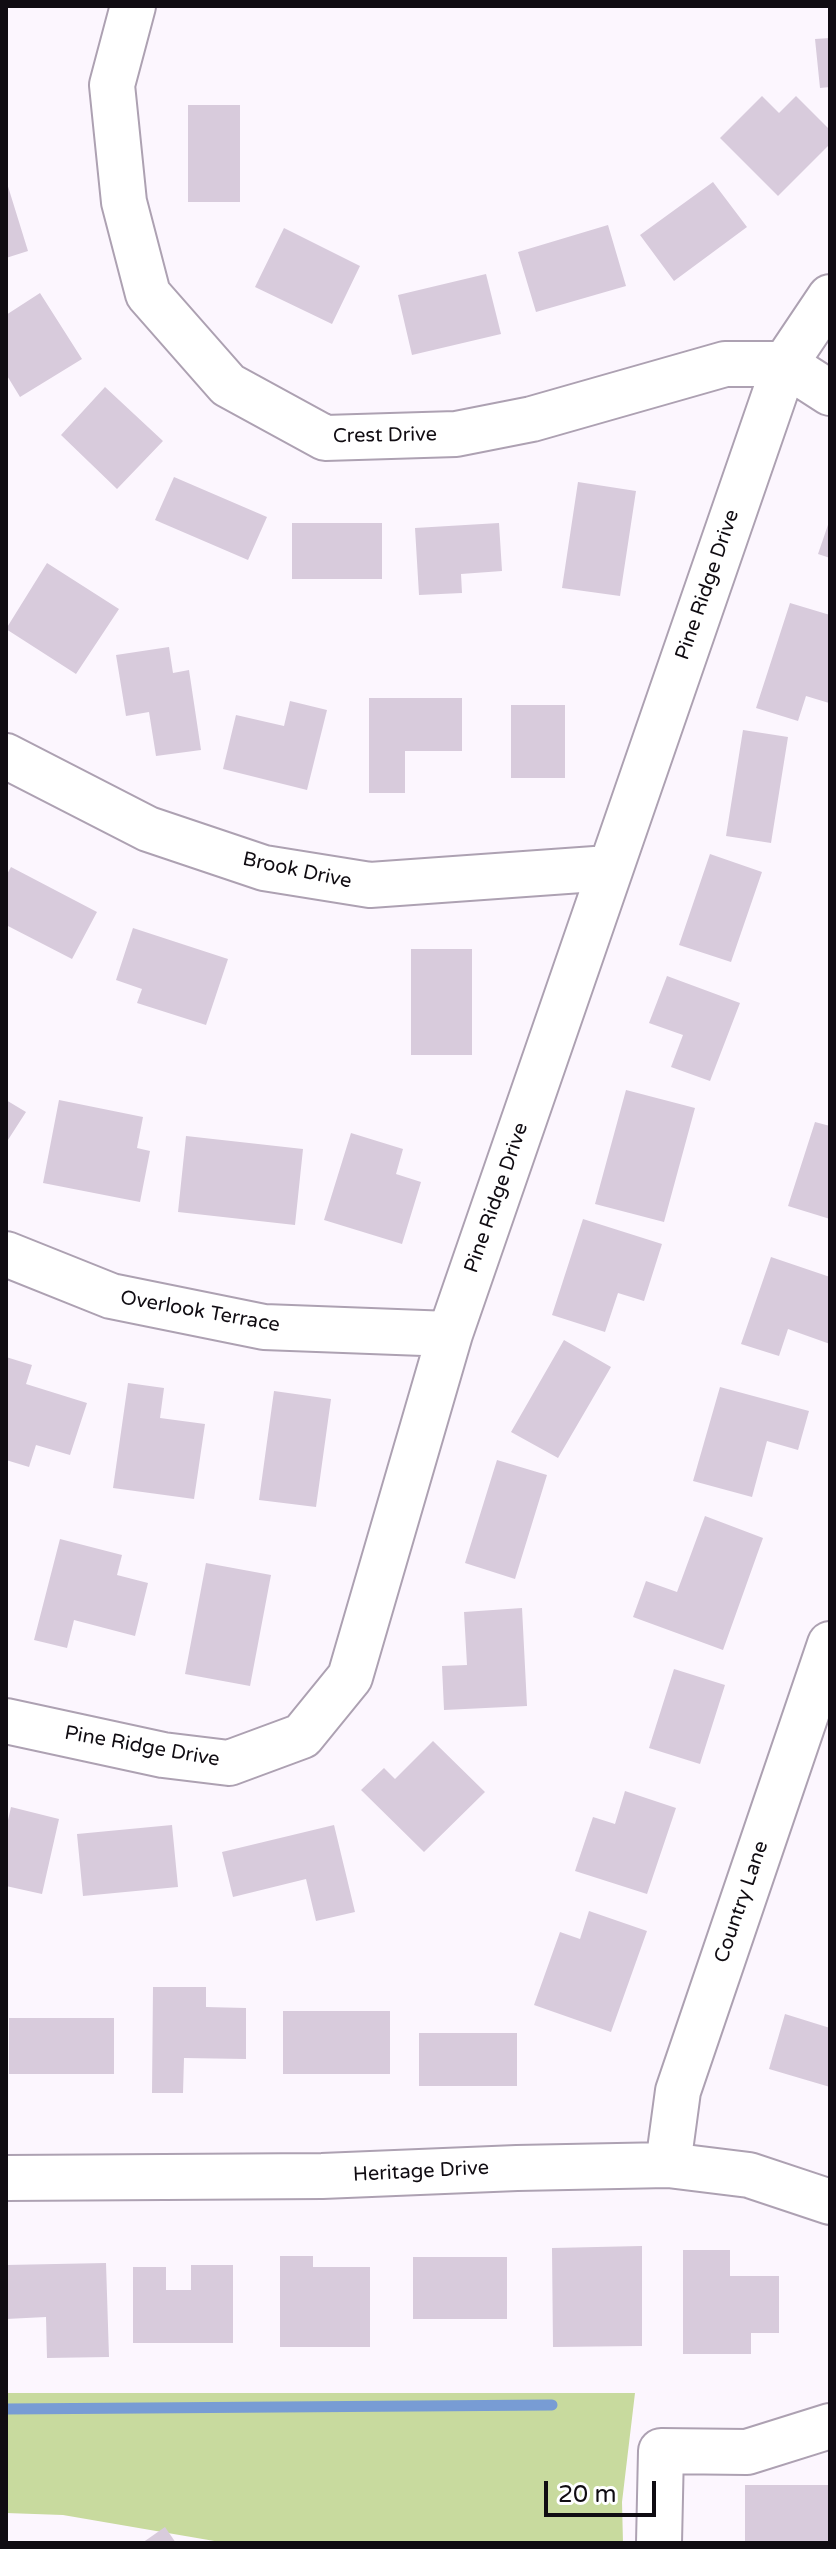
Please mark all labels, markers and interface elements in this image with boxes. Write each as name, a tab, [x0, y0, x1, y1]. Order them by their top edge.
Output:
street label: Crest Drive	[333, 423, 437, 449]
street label: Pine Ridge Drive	[671, 507, 745, 663]
street label: Brook Drive	[240, 848, 354, 894]
street label: Pine Ridge Drive	[460, 1120, 534, 1276]
street label: Overlook Terrace	[118, 1286, 282, 1338]
street label: Pine Ridge Drive	[63, 1722, 221, 1772]
street label: Country Lane	[710, 1838, 774, 1966]
street label: Heritage Drive	[352, 2156, 490, 2188]
scale bar	[548, 2465, 660, 2515]
text: 20 m	[558, 2480, 616, 2509]

